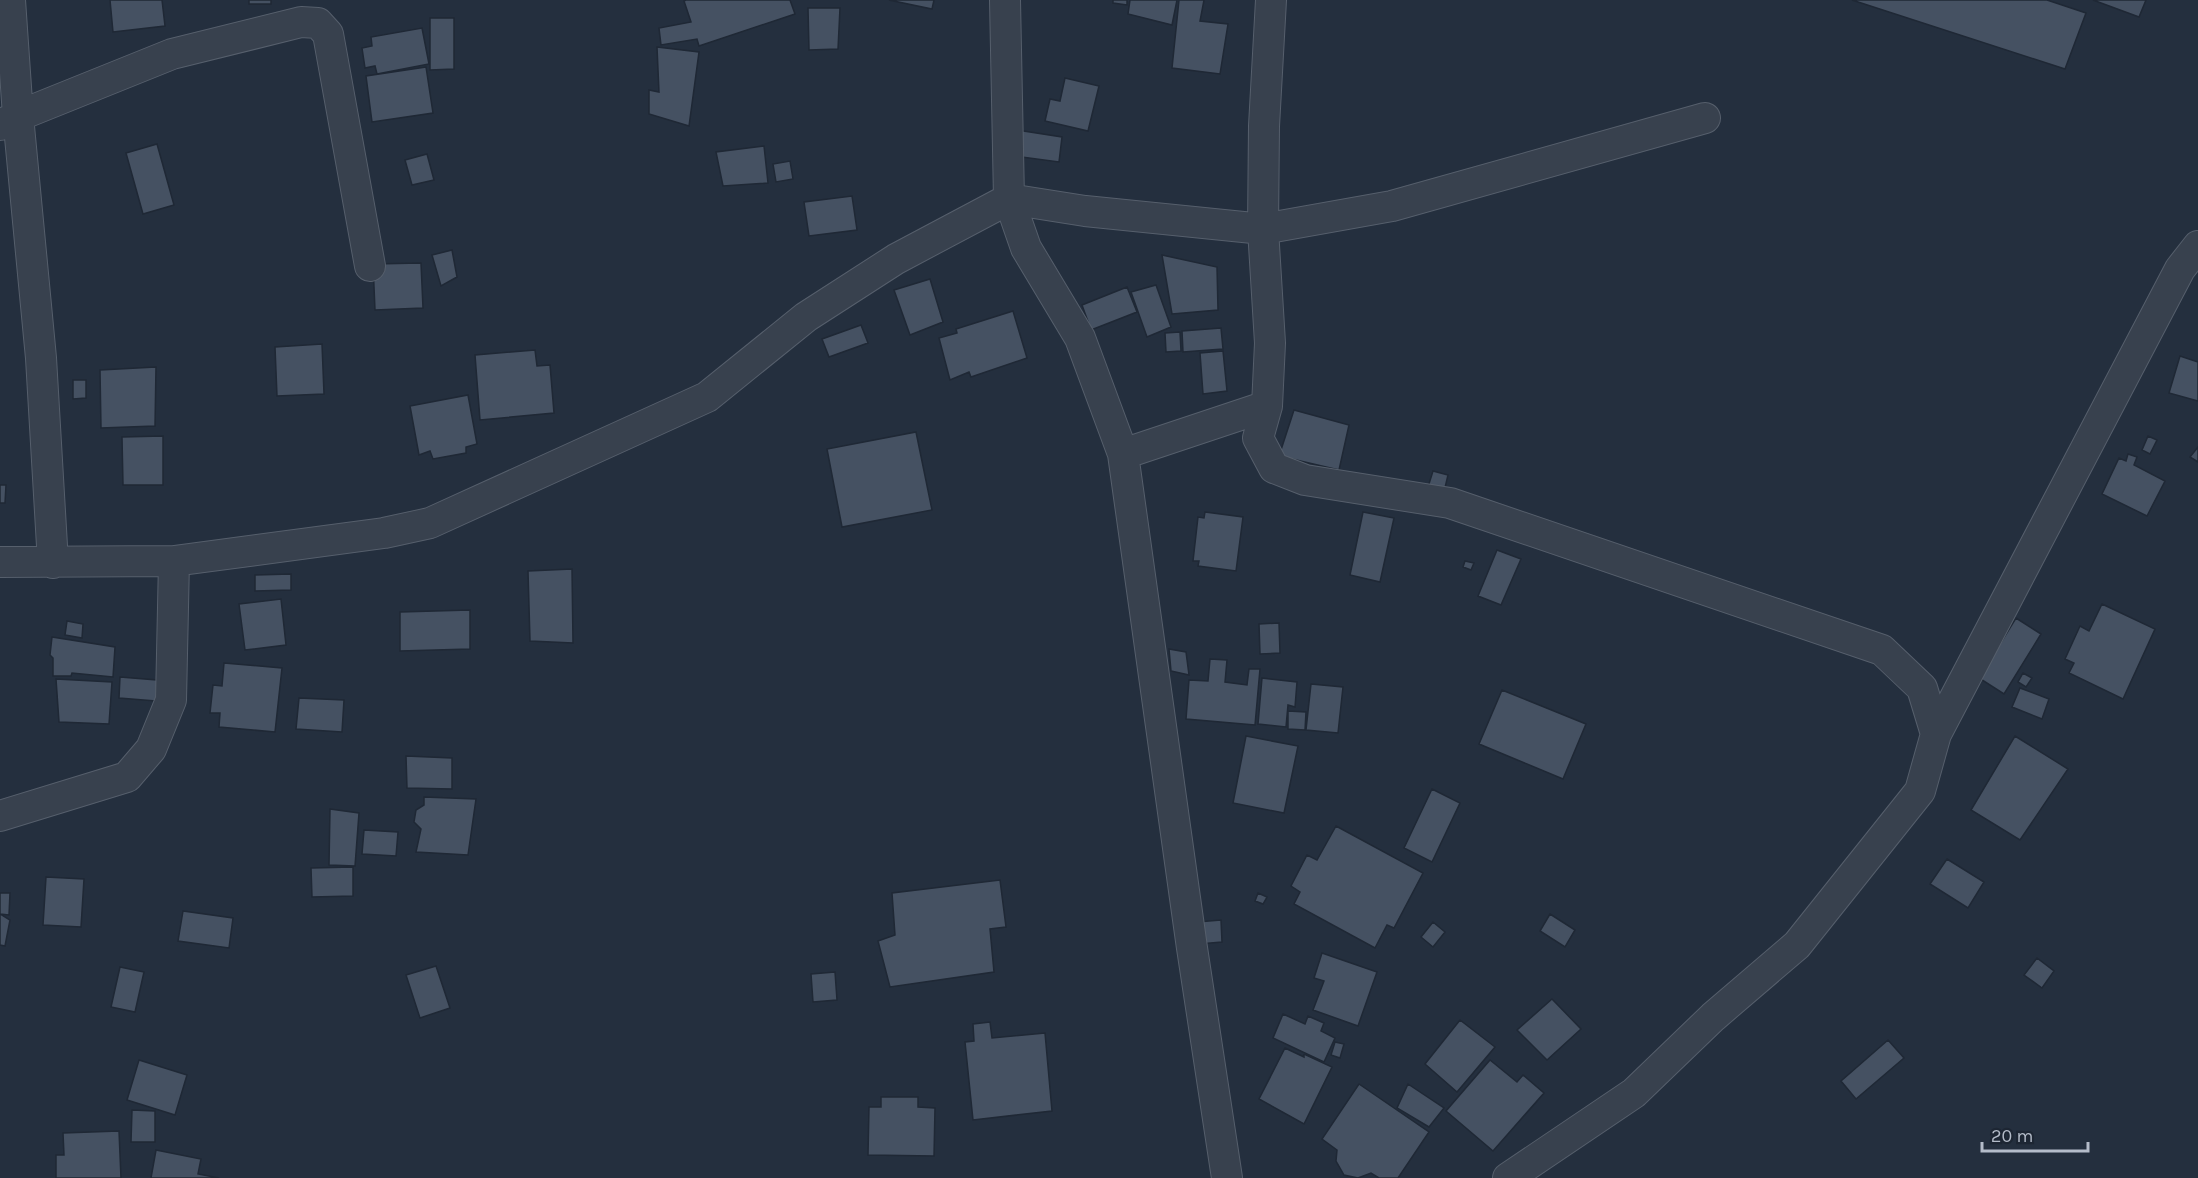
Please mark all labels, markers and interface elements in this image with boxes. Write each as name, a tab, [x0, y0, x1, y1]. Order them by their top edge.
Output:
scale bar	[1982, 1115, 2088, 1153]
text: 20 m	[1991, 1125, 2033, 1147]

